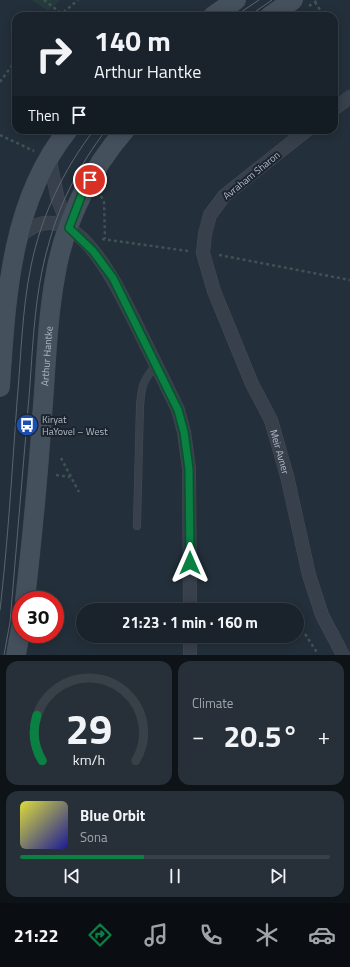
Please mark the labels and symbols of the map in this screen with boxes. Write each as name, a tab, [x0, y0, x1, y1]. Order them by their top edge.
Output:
street label: Avraham Sharon	[219, 148, 283, 203]
pin	[73, 163, 107, 197]
street label: Arthur Hantke	[37, 326, 57, 386]
bus stop icon: Kiryat HaYovel – West	[14, 412, 40, 438]
place label: Kiryat HaYovel – West	[42, 412, 108, 439]
street label: Meir Avner	[266, 428, 293, 476]
position arrow	[169, 542, 211, 584]
speed limit sign: 30	[12, 591, 64, 643]

